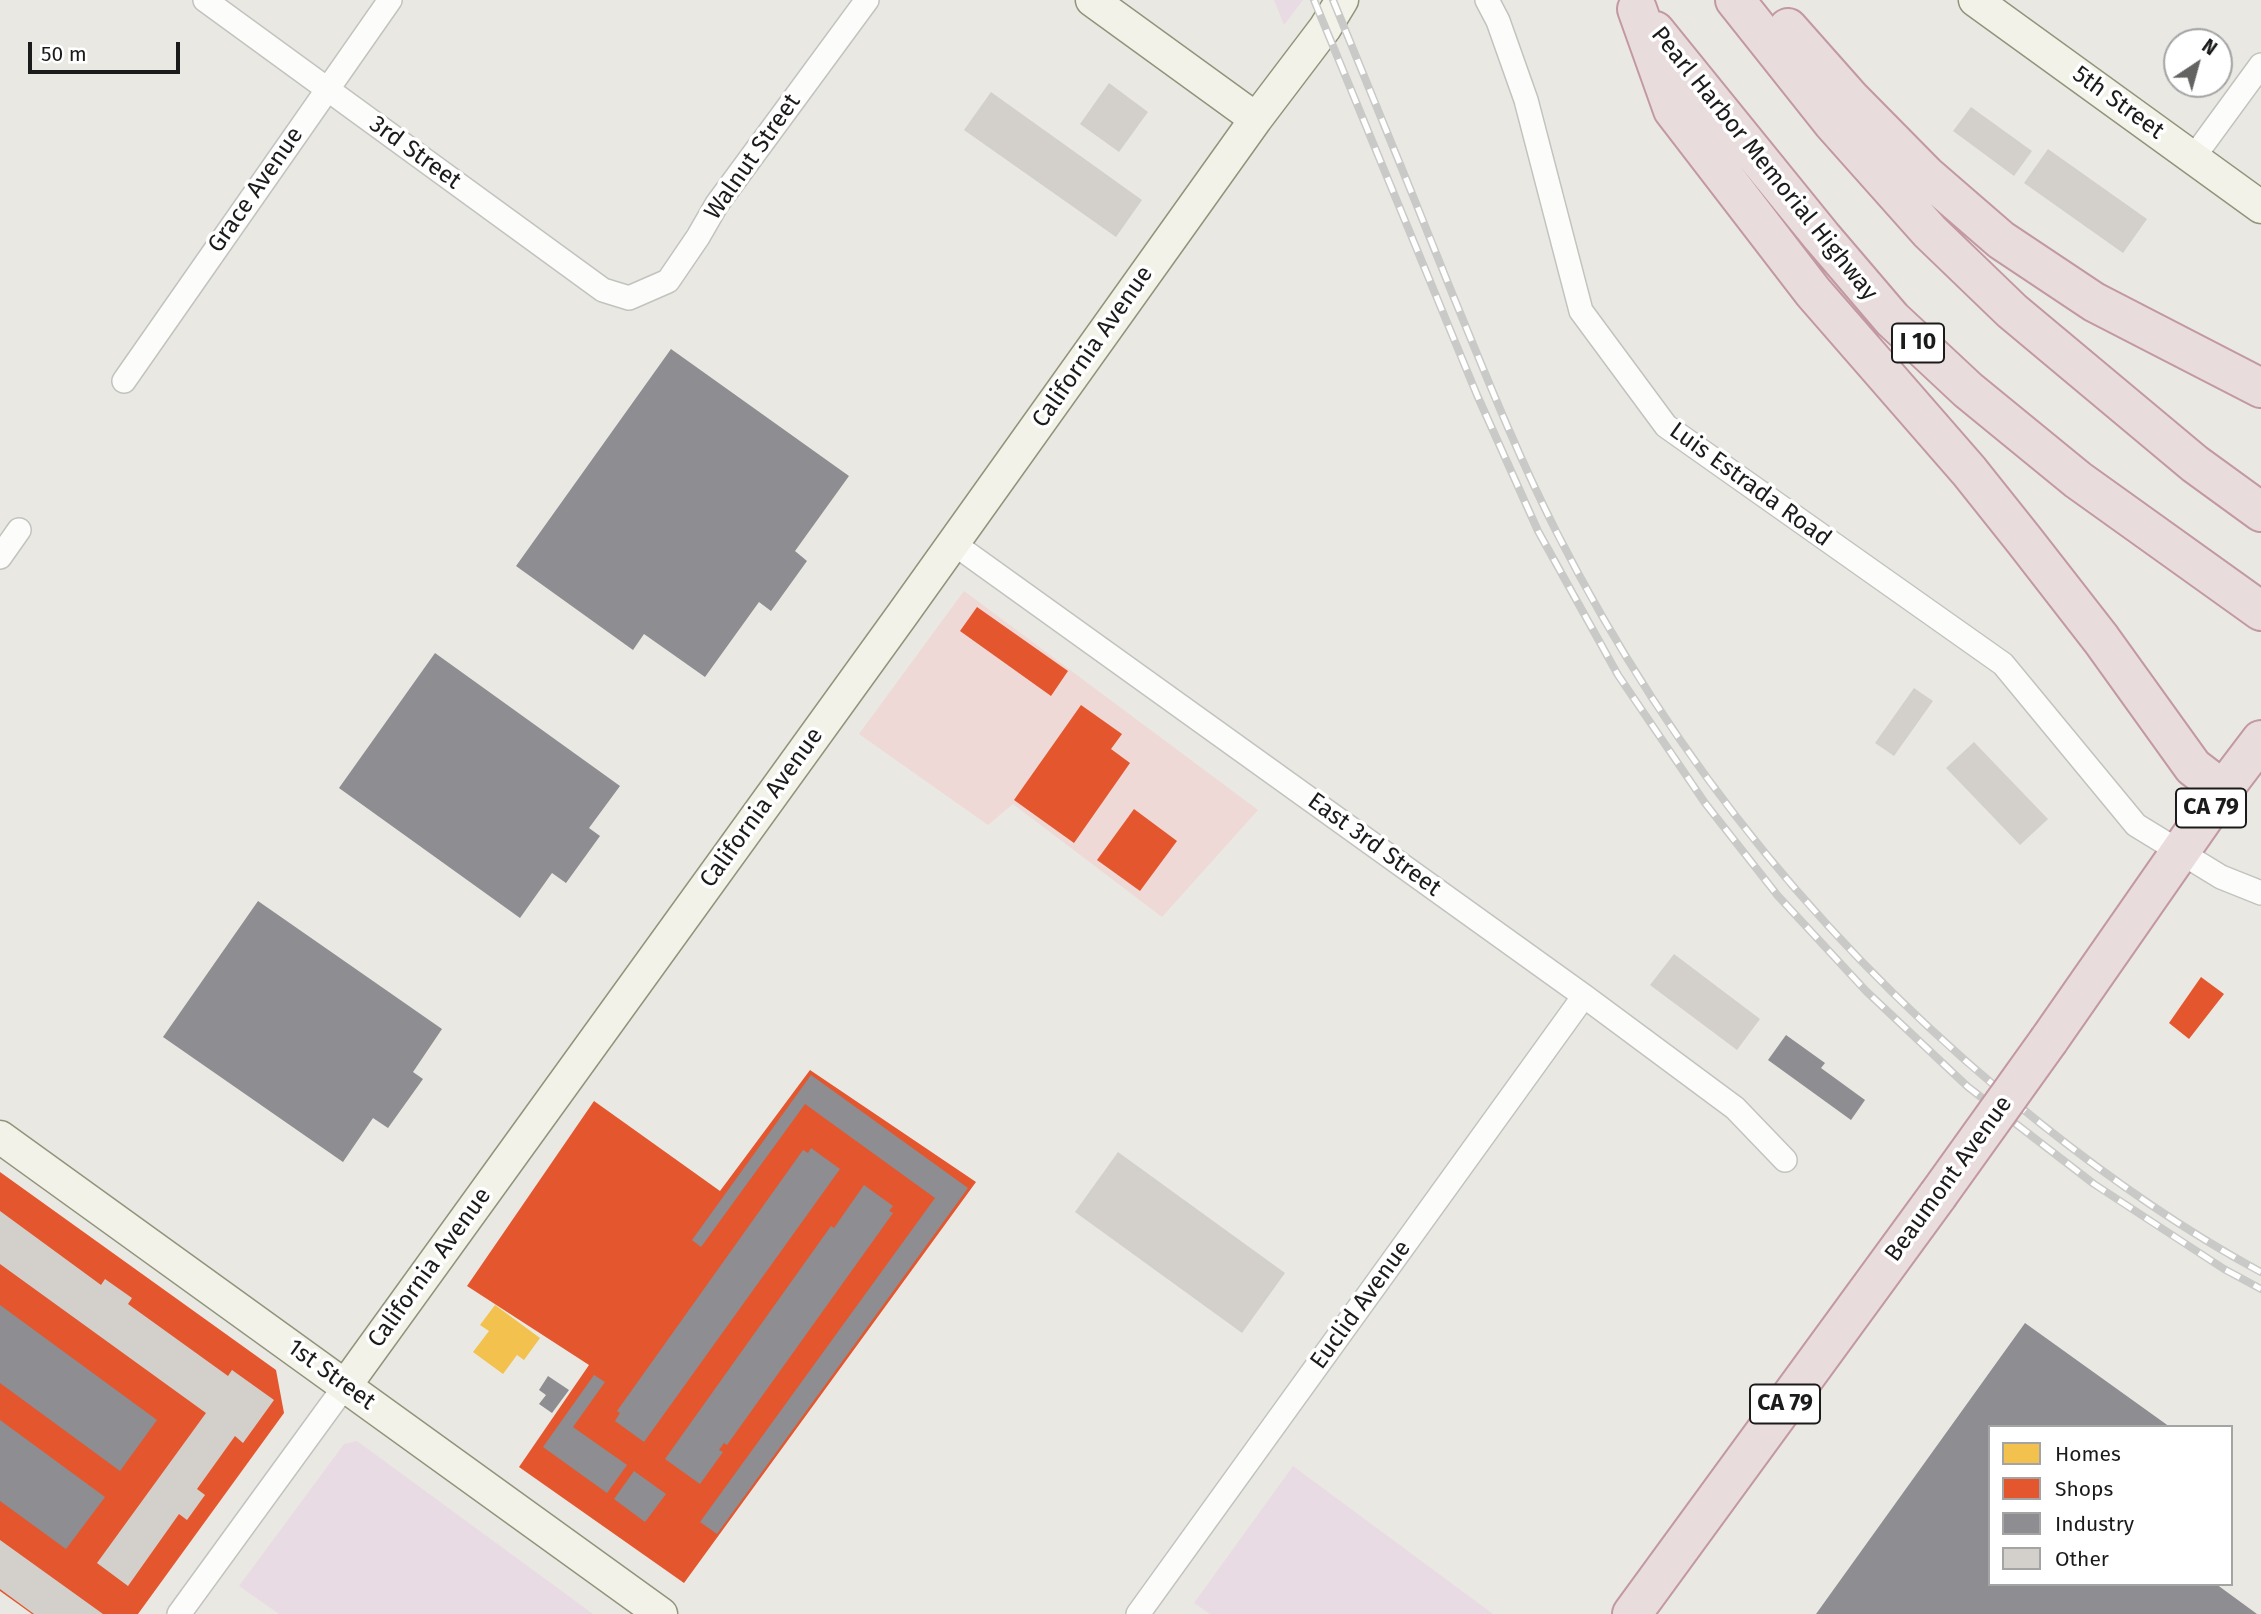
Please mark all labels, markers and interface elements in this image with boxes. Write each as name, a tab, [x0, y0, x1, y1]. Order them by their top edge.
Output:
street label: Pearl Harbor Memorial Highway	[1645, 21, 1883, 307]
scale bar	[32, 28, 184, 72]
north arrow	[2163, 28, 2233, 98]
text: N	[2198, 34, 2221, 60]
text: 50 m	[41, 41, 87, 67]
street label: 5th Street	[2067, 60, 2169, 146]
street label: Walnut Street	[699, 88, 807, 226]
street label: 3rd Street	[364, 110, 466, 196]
street label: Grace Avenue	[202, 122, 310, 258]
street label: California Avenue	[1026, 261, 1160, 433]
road number: I 10	[1892, 324, 1944, 362]
street label: Luis Estrada Road	[1663, 417, 1837, 553]
street label: California Avenue	[694, 722, 830, 894]
street label: East 3rd Street	[1302, 787, 1446, 903]
road number: CA 79	[2176, 788, 2246, 828]
street label: Beaumont Avenue	[1879, 1091, 2019, 1267]
street label: California Avenue	[362, 1182, 498, 1354]
street label: Euclid Avenue	[1305, 1235, 1417, 1375]
street label: 1st Street	[281, 1333, 381, 1417]
road number: CA 79	[1750, 1385, 1820, 1424]
legend	[1988, 1425, 2233, 1586]
text: Homes	[2055, 1441, 2121, 1467]
text: Shops	[2055, 1476, 2113, 1502]
text: Industry	[2055, 1511, 2134, 1537]
text: Other	[2055, 1546, 2109, 1572]

